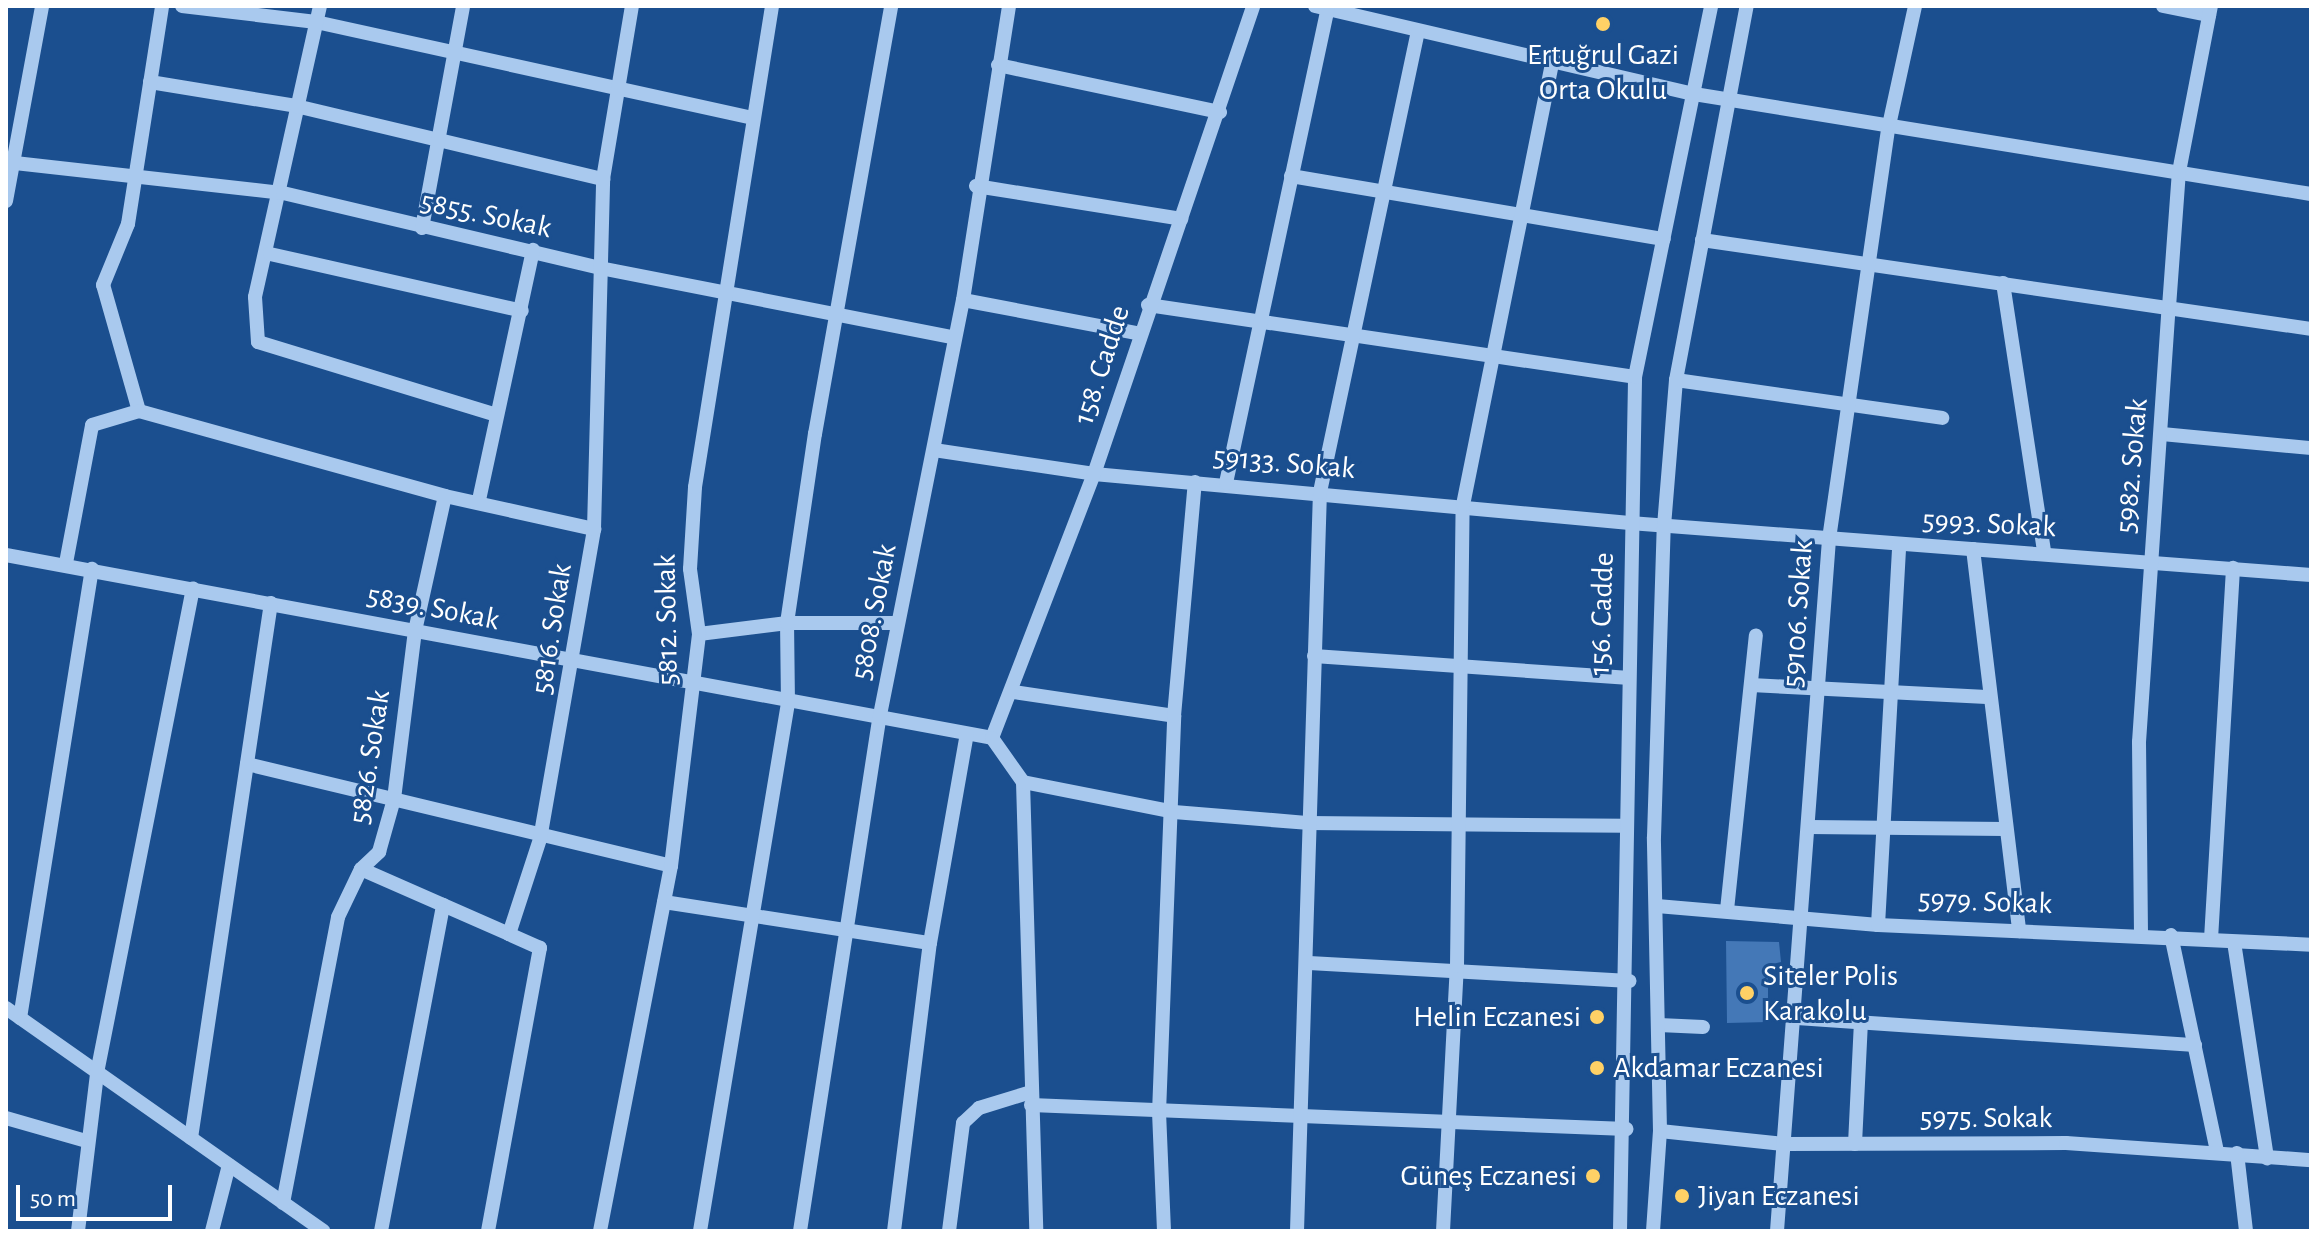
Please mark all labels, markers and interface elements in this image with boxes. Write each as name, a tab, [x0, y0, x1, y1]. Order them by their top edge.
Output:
marker: Ertuğrul Gazi Orta Okulu	[1594, 15, 1612, 33]
place label: Ertuğrul Gazi Orta Okulu	[1527, 37, 1679, 108]
street label: 5855. Sokak	[417, 184, 555, 246]
street label: 158. Cadde	[1066, 301, 1138, 429]
street label: 5982. Sokak	[2108, 397, 2156, 535]
street label: 59133. Sokak	[1211, 439, 1357, 487]
street label: 5993. Sokak	[1921, 503, 2057, 545]
street label: 59106. Sokak	[1775, 539, 1821, 689]
street label: 5808. Sokak	[843, 541, 905, 683]
street label: 156. Cadde	[1582, 552, 1622, 676]
street label: 5812. Sokak	[648, 554, 686, 686]
street label: 5816. Sokak	[524, 561, 580, 697]
street label: 5839. Sokak	[364, 578, 502, 638]
street label: 5826. Sokak	[342, 687, 398, 827]
street label: 5979. Sokak	[1917, 882, 2053, 922]
place label: Siteler Polis Karakolu	[1763, 958, 1898, 1028]
marker: Siteler Polis Karakolu	[1738, 984, 1756, 1002]
place label: Helin Eczanesi	[1413, 999, 1581, 1035]
marker: Helin Eczanesi	[1588, 1008, 1606, 1026]
place label: Akdamar Eczanesi	[1613, 1050, 1824, 1086]
marker: Akdamar Eczanesi	[1588, 1059, 1606, 1077]
street label: 5975. Sokak	[1920, 1100, 2052, 1136]
place label: Güneş Eczanesi	[1400, 1158, 1577, 1194]
marker: Güneş Eczanesi	[1584, 1167, 1602, 1185]
scale bar	[20, 1169, 176, 1219]
place label: Jiyan Eczanesi	[1698, 1178, 1860, 1214]
text: 50 m	[30, 1187, 76, 1211]
marker: Jiyan Eczanesi	[1673, 1187, 1691, 1205]

